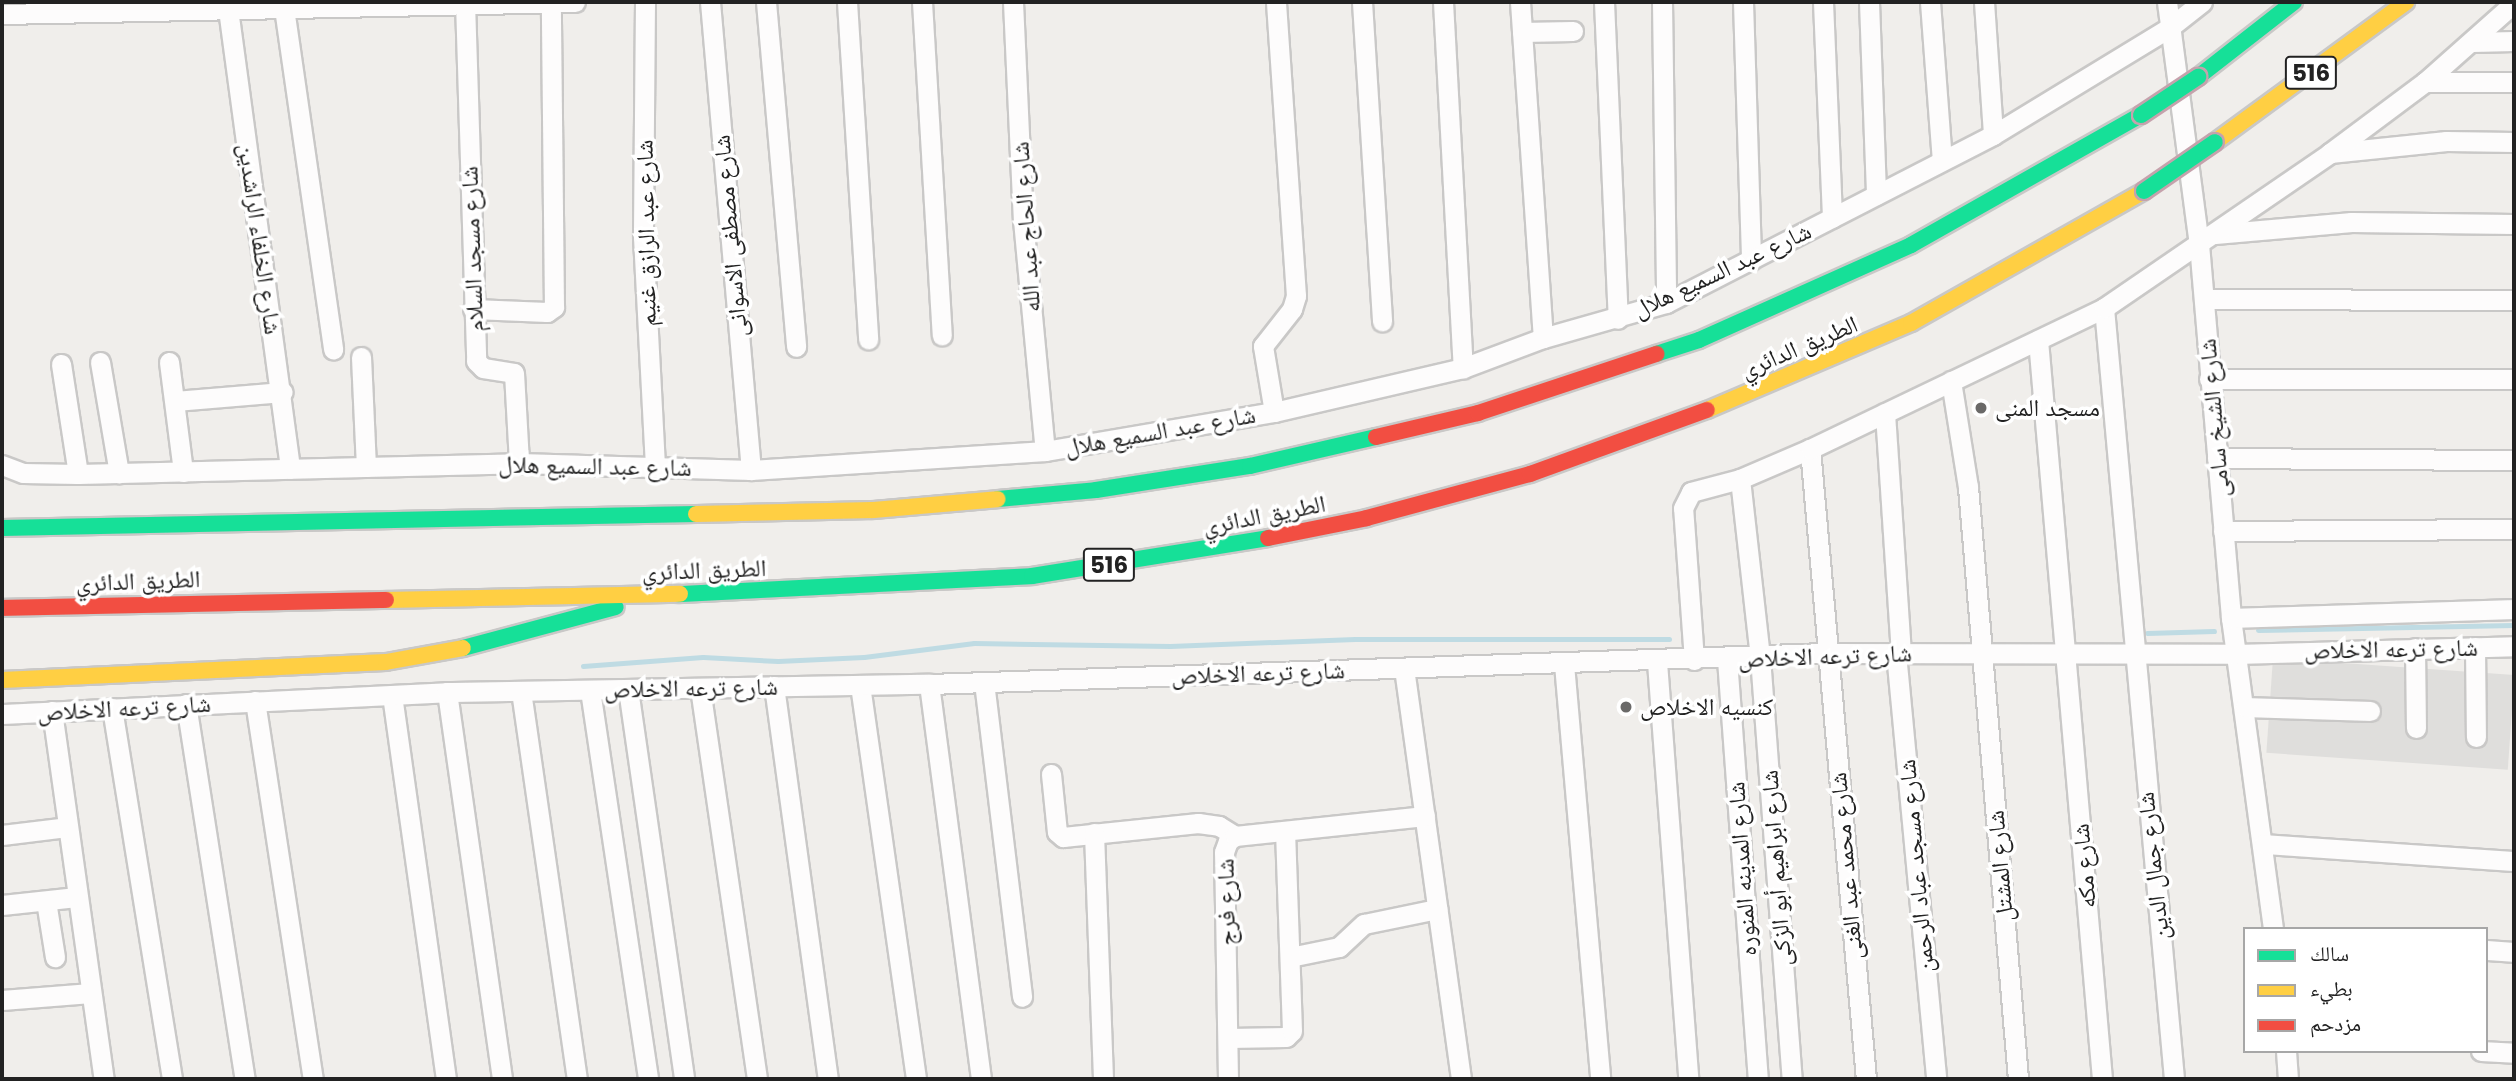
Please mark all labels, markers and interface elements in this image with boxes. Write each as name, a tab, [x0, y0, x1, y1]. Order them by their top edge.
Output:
road number: 516	[2285, 54, 2337, 92]
street label: شارع مصطفى الاسوانى	[707, 134, 753, 338]
street label: شارع عبد الرازق غنيم	[630, 139, 662, 327]
street label: شارع الحاج عبد الله	[1006, 141, 1046, 313]
street label: شارع الخلفاء الراشدين	[232, 142, 288, 336]
street label: شارع مسجد السلام	[455, 166, 489, 332]
street label: شارع عبد السميع هلال	[1628, 216, 1816, 324]
street label: الطريق الدائري	[1736, 309, 1862, 385]
street label: شارع الشيخ سامى	[2193, 338, 2235, 498]
place label: مسجد المنى	[1995, 394, 2100, 422]
street label: شارع عبد السميع هلال	[1062, 400, 1258, 462]
marker: مسجد المنى	[1973, 400, 1989, 416]
street label: شارع عبد السميع هلال	[498, 450, 692, 482]
street label: الطريق الدائري	[1200, 489, 1328, 541]
road number: 516	[1083, 545, 1135, 584]
street label: الطريق الدائري	[641, 553, 767, 587]
street label: الطريق الدائري	[75, 564, 201, 598]
street label: شارع ترعه الاخلاص	[2304, 633, 2478, 665]
street label: شارع ترعه الاخلاص	[1738, 639, 1912, 673]
street label: شارع ترعه الاخلاص	[1171, 656, 1345, 690]
street label: شارع ترعه الاخلاص	[604, 672, 778, 704]
street label: شارع ترعه الاخلاص	[37, 689, 211, 727]
place label: كنسيه الاخلاص	[1640, 693, 1773, 721]
marker: كنسيه الاخلاص	[1618, 699, 1634, 715]
street label: شارع مسجد عباد الرحمن	[1892, 758, 1940, 974]
street label: شارع ابراهيم أبو الزكى	[1755, 769, 1797, 967]
street label: شارع محمد عبد الغنى	[1823, 771, 1869, 961]
street label: شارع المدينه المنوره	[1722, 781, 1762, 957]
street label: شارع جمال الدين	[2131, 791, 2175, 941]
street label: شارع المشتل	[1981, 809, 2019, 923]
street label: شارع مكه	[2066, 822, 2102, 910]
street label: شارع فرج	[1211, 858, 1241, 946]
legend	[2243, 927, 2488, 1053]
text: سالك	[2310, 939, 2349, 968]
text: بطيء	[2310, 974, 2353, 1003]
text: مزدحم	[2310, 1009, 2361, 1038]

